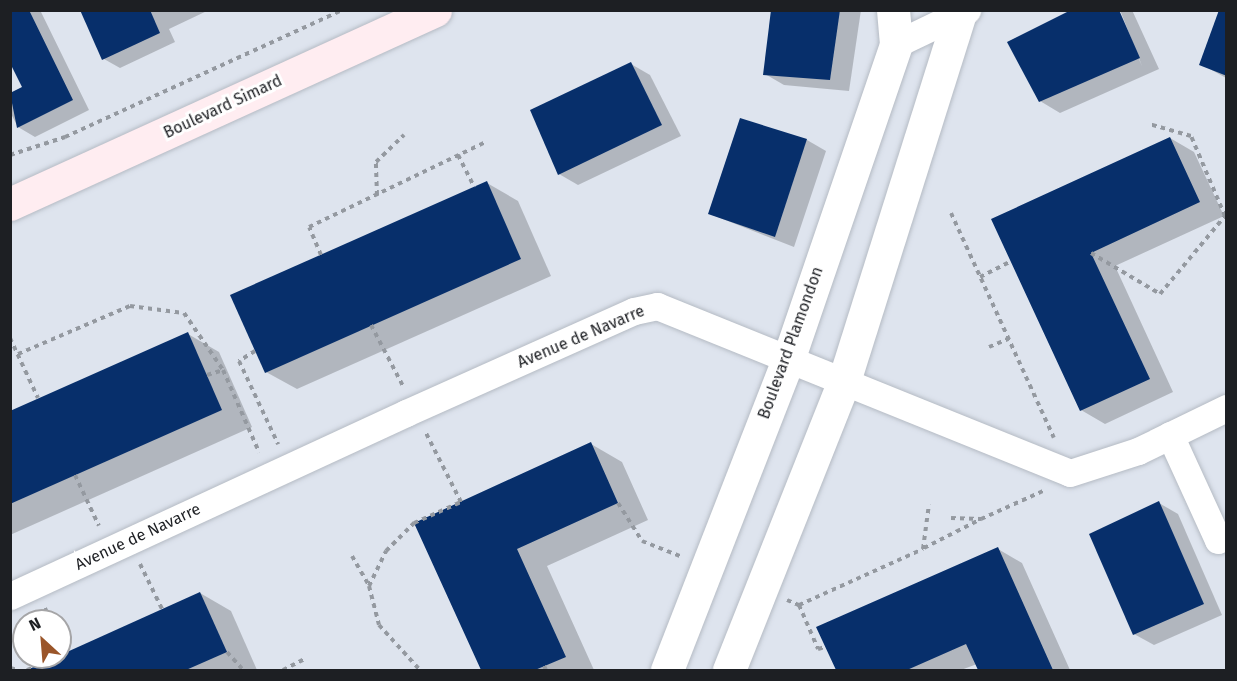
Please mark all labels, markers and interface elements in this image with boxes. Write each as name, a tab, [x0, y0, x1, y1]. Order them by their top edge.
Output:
street label: Boulevard Simard	[161, 71, 285, 143]
street label: Boulevard Plamondon	[755, 264, 827, 422]
street label: Avenue de Navarre	[515, 302, 647, 372]
street label: Avenue de Navarre	[72, 500, 204, 574]
north arrow	[12, 609, 72, 669]
text: N	[26, 613, 44, 635]

